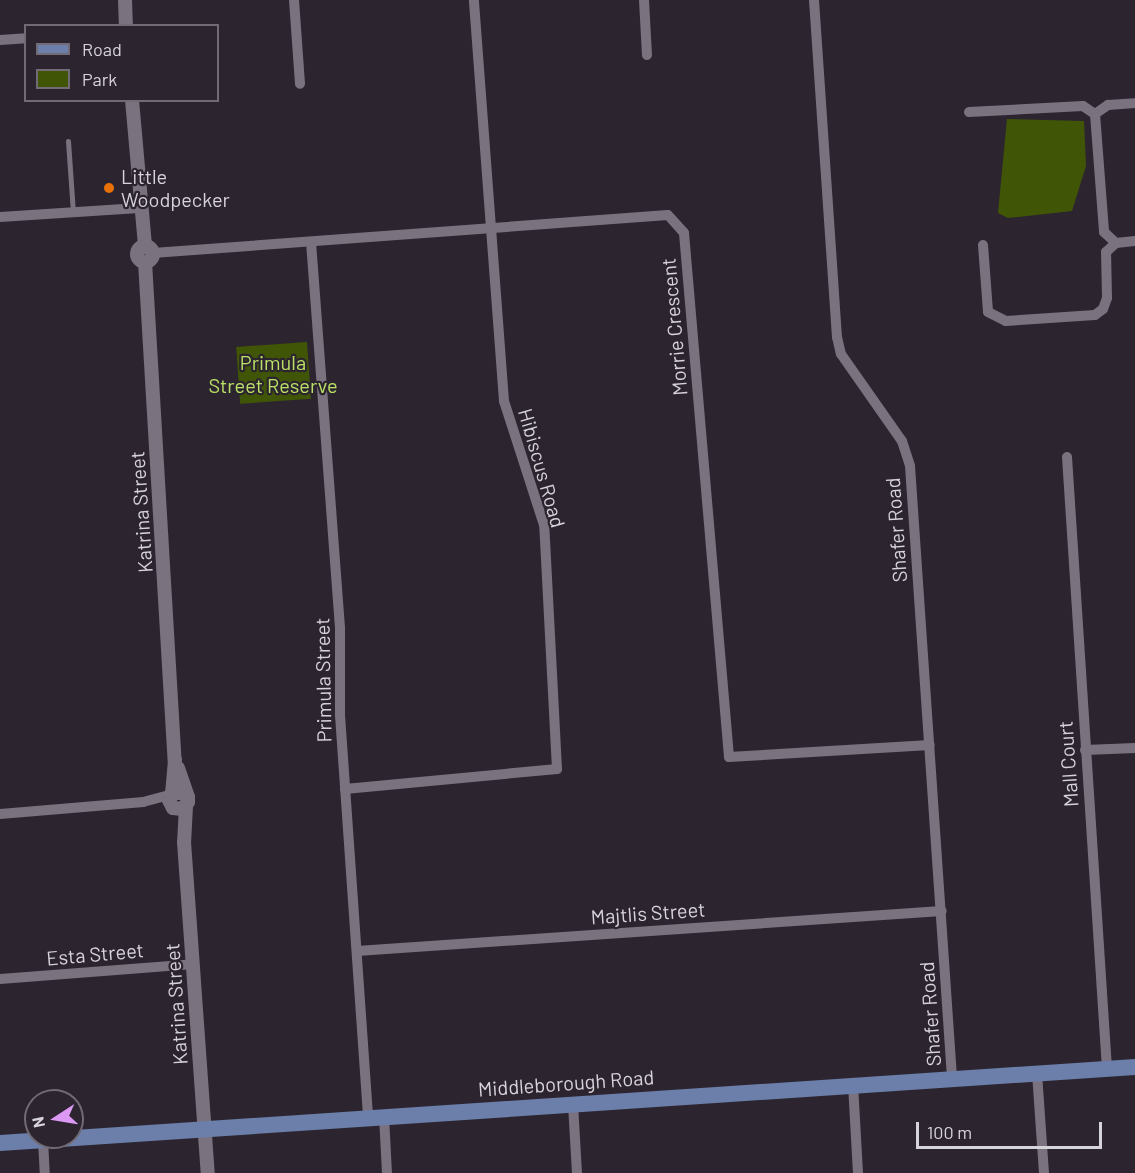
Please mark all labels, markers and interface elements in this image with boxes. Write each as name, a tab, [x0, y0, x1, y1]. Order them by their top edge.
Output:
legend	[24, 24, 219, 102]
text: Road	[82, 38, 122, 60]
text: Park	[82, 68, 117, 90]
place label: Little Woodpecker	[121, 164, 230, 211]
marker: Little Woodpecker	[102, 181, 116, 195]
street label: Morrie Crescent	[656, 257, 692, 397]
park label: Primula Street Reserve	[208, 350, 338, 397]
street label: Hibiscus Road	[514, 406, 570, 530]
street label: Katrina Street	[125, 451, 157, 573]
street label: Shafer Road	[880, 477, 912, 583]
street label: Primula Street	[310, 617, 336, 743]
street label: Mall Court	[1053, 720, 1083, 808]
street label: Majtlis Street	[590, 897, 706, 929]
street label: Esta Street	[45, 938, 145, 970]
street label: Katrina Street	[160, 943, 192, 1065]
street label: Shafer Road	[914, 961, 946, 1067]
street label: Middleborough Road	[477, 1065, 655, 1101]
north arrow	[24, 1089, 84, 1149]
scale bar	[919, 1110, 1105, 1148]
text: N	[27, 1115, 48, 1130]
text: 100 m	[927, 1121, 972, 1143]

